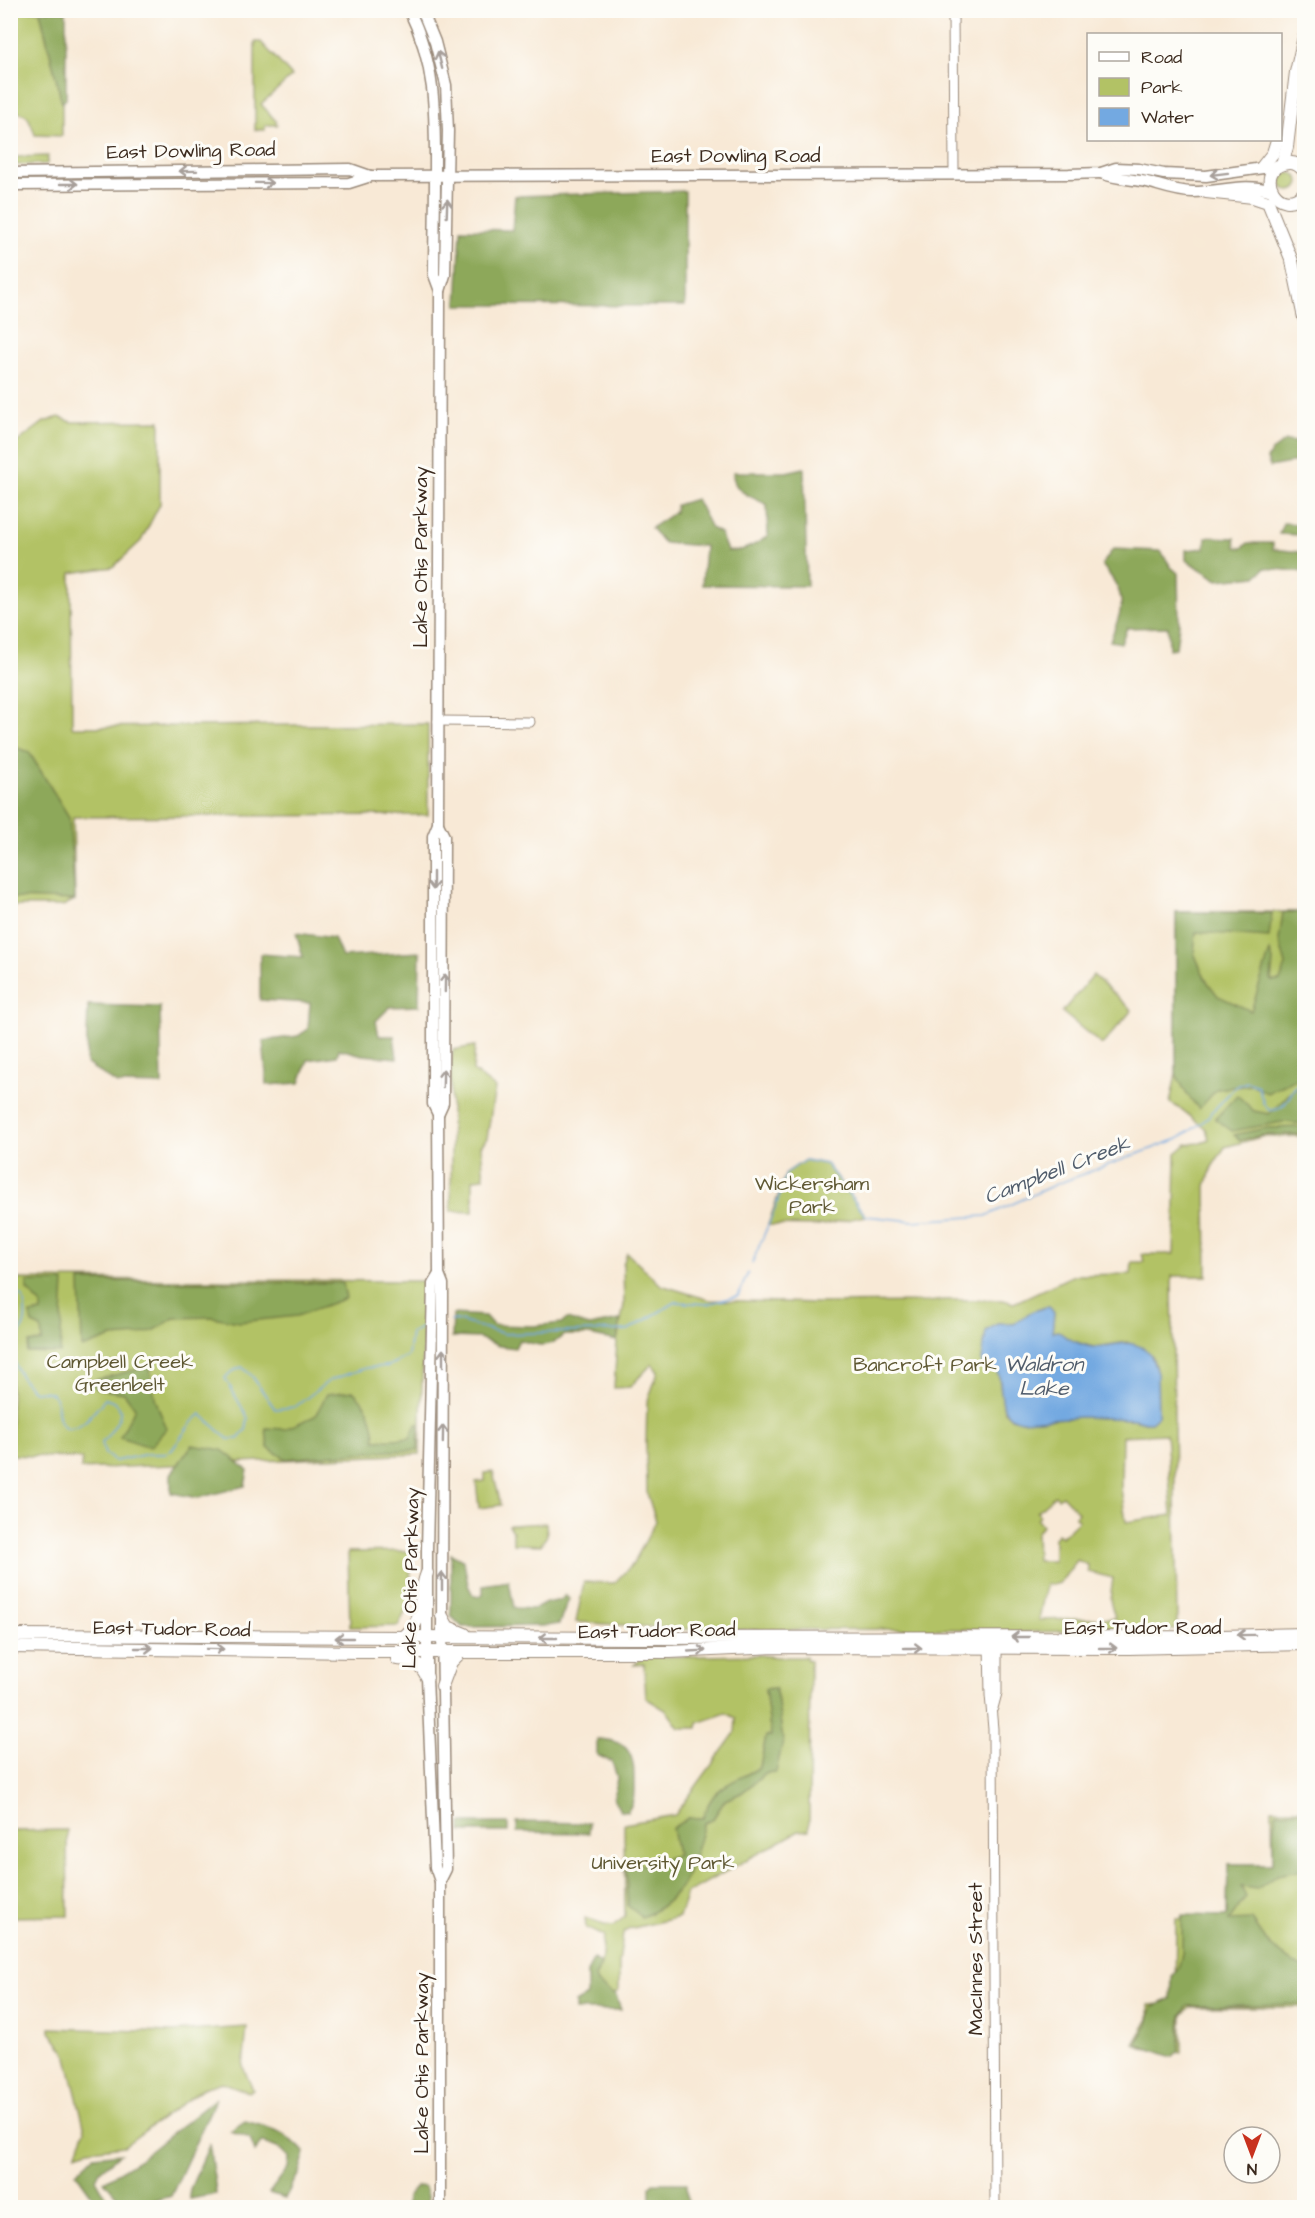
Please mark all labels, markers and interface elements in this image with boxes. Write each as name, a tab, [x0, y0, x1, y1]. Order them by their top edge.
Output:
legend	[1087, 33, 1282, 141]
text: Road	[1141, 45, 1182, 70]
one-way arrow	[434, 51, 445, 70]
text: Park	[1141, 75, 1183, 100]
text: Water	[1141, 105, 1194, 130]
street label: East Dowling Road	[106, 136, 276, 167]
street label: East Dowling Road	[652, 142, 820, 171]
one-way arrow	[179, 165, 199, 177]
one-way arrow	[1210, 169, 1230, 180]
one-way arrow	[253, 177, 273, 188]
one-way arrow	[58, 178, 78, 190]
one-way arrow	[441, 198, 453, 218]
street label: Lake Otis Parkway	[407, 466, 436, 648]
one-way arrow	[427, 871, 439, 891]
one-way arrow	[439, 974, 450, 994]
one-way arrow	[437, 1069, 449, 1089]
water label: Campbell Creek	[980, 1129, 1135, 1211]
park label: Wickersham Park	[755, 1170, 870, 1221]
park label: Campbell Creek Greenbelt	[47, 1348, 193, 1399]
one-way arrow	[437, 1348, 449, 1368]
water label: Waldron Lake	[1005, 1350, 1085, 1403]
park label: Bancroft Park	[853, 1351, 997, 1379]
one-way arrow	[437, 1425, 448, 1445]
street label: Lake Otis Parkway	[395, 1487, 428, 1669]
one-way arrow	[436, 1572, 448, 1592]
street label: East Tudor Road	[93, 1614, 251, 1644]
street label: East Tudor Road	[1064, 1614, 1222, 1642]
street label: East Tudor Road	[578, 1616, 736, 1646]
one-way arrow	[1237, 1629, 1257, 1641]
one-way arrow	[1011, 1631, 1031, 1643]
one-way arrow	[334, 1632, 354, 1643]
one-way arrow	[538, 1632, 558, 1644]
one-way arrow	[134, 1642, 154, 1654]
one-way arrow	[903, 1642, 923, 1654]
one-way arrow	[1098, 1642, 1118, 1654]
one-way arrow	[204, 1643, 224, 1655]
one-way arrow	[687, 1646, 707, 1657]
park label: University Park	[592, 1849, 734, 1878]
street label: MacInnes Street	[962, 1883, 990, 2035]
street label: Lake Otis Parkway	[408, 1972, 437, 2154]
north arrow	[1222, 2125, 1282, 2185]
text: N	[1247, 2158, 1257, 2180]

